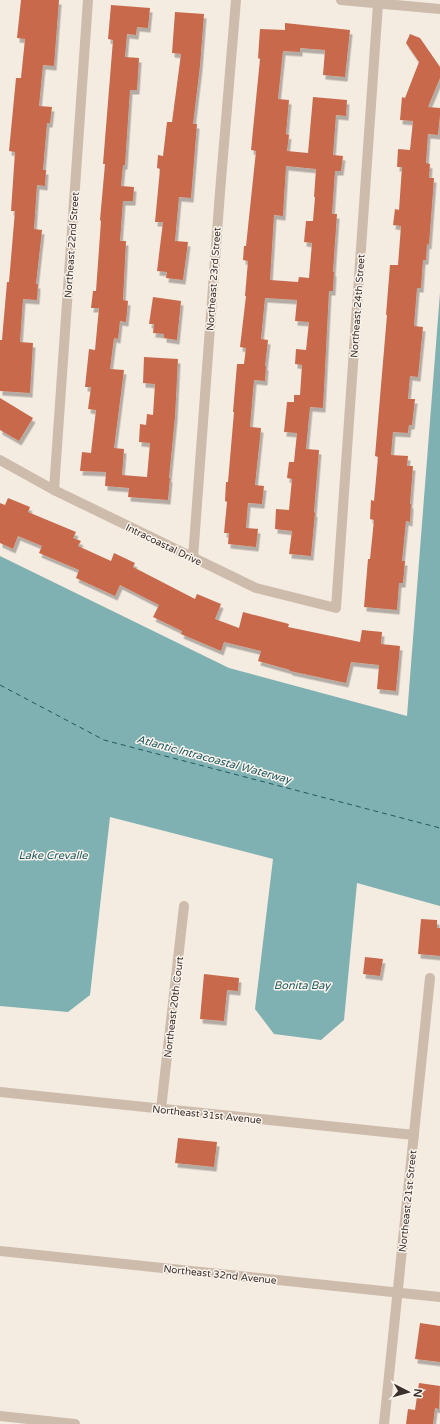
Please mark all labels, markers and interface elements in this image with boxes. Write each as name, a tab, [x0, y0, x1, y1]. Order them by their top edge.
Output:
street label: Northeast 22nd Street	[62, 191, 82, 299]
street label: Northeast 23rd Street	[204, 227, 224, 331]
street label: Northeast 24th Street	[348, 254, 368, 358]
street label: Intracoastal Drive	[124, 521, 204, 569]
water label: Atlantic Intracoastal Waterway	[135, 733, 294, 787]
water label: Lake Crevalle	[19, 849, 88, 862]
street label: Northeast 20th Court	[162, 956, 186, 1058]
water label: Bonita Bay	[274, 979, 331, 992]
street label: Northeast 31st Avenue	[152, 1103, 262, 1127]
street label: Northeast 21st Street	[397, 1149, 419, 1253]
street label: Northeast 32nd Avenue	[163, 1263, 277, 1287]
north arrow	[388, 1372, 428, 1412]
text: N	[411, 1388, 424, 1398]

